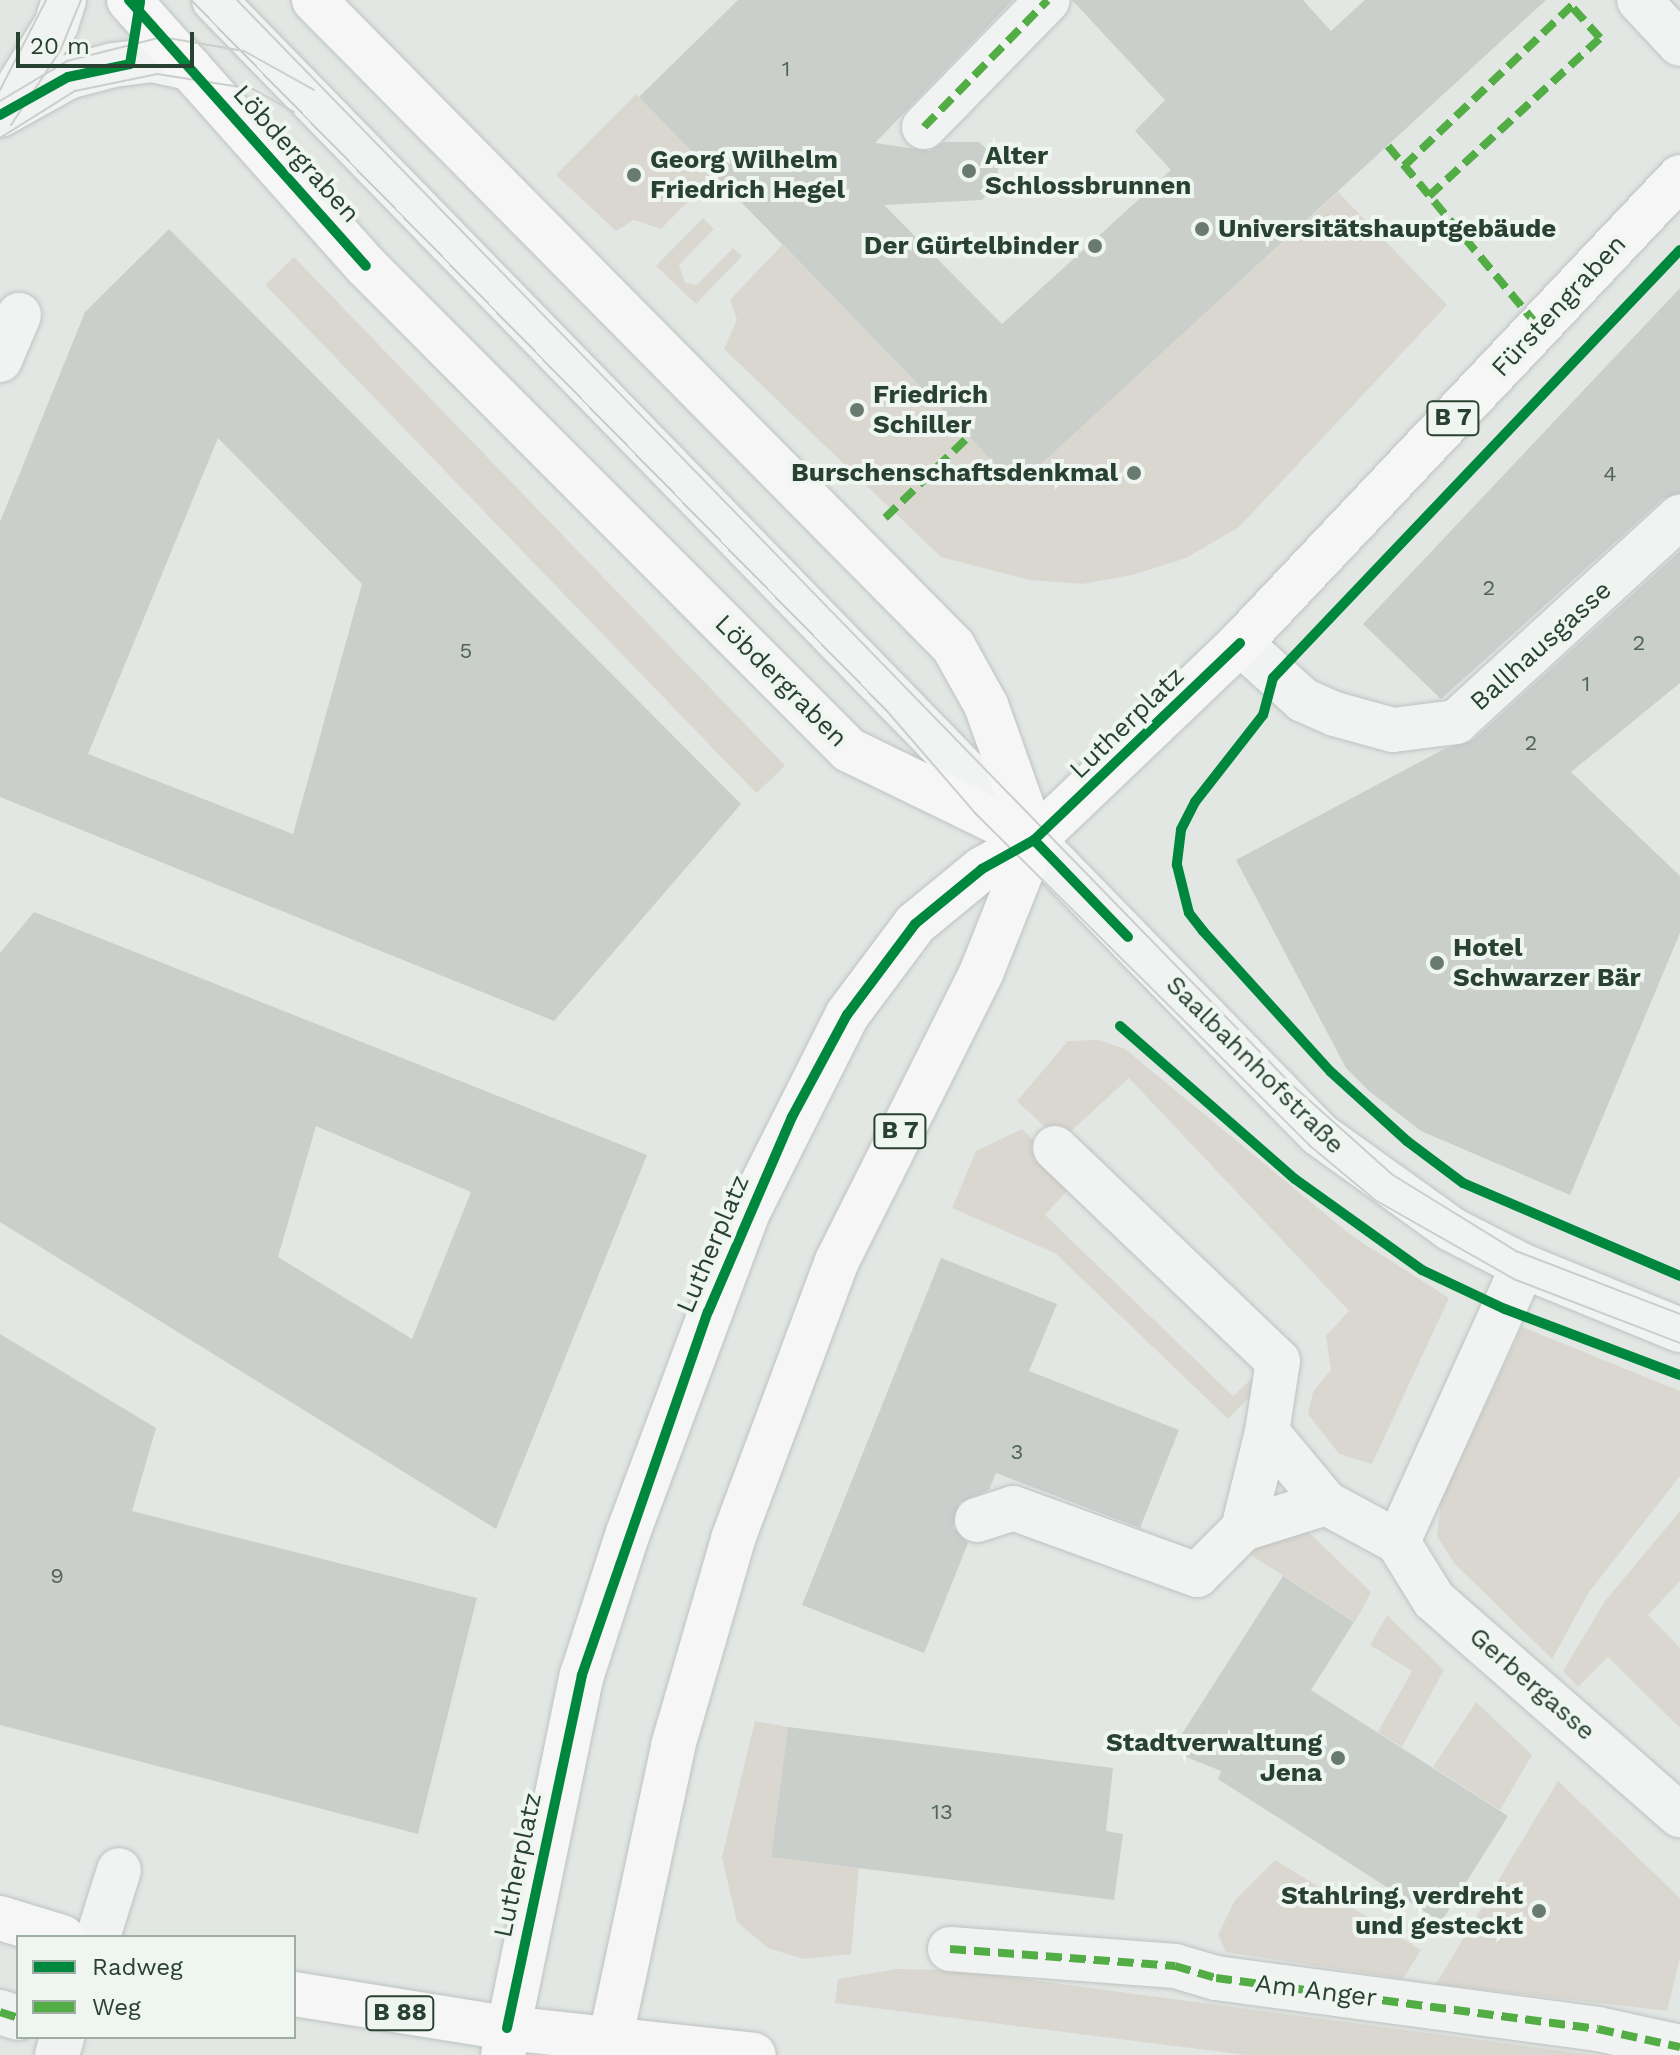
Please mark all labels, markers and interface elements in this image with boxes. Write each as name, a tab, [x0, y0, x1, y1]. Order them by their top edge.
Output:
scale bar	[20, 16, 198, 66]
text: 20 m	[30, 32, 90, 60]
house number: 1	[782, 56, 790, 82]
street label: Löbdergraben	[226, 79, 366, 229]
place label: Alter Schlossbrunnen	[985, 140, 1191, 202]
place label: Georg Wilhelm Friedrich Hegel	[650, 144, 845, 206]
marker: Alter Schlossbrunnen	[960, 162, 978, 180]
marker: Georg Wilhelm Friedrich Hegel	[625, 166, 643, 184]
place label: Universitätshauptgebäude	[1218, 213, 1556, 245]
marker: Universitätshauptgebäude	[1193, 220, 1211, 238]
street label: Fürstengraben	[1485, 229, 1633, 383]
place label: Der Gürtelbinder	[863, 230, 1079, 262]
marker: Der Gürtelbinder	[1086, 237, 1104, 255]
place label: Friedrich Schiller	[873, 379, 988, 440]
road number: B 7	[1425, 398, 1481, 438]
marker: Friedrich Schiller	[848, 401, 866, 419]
place label: Burschenschaftsdenkmal	[791, 457, 1118, 489]
house number: 4	[1603, 461, 1617, 487]
marker: Burschenschaftsdenkmal	[1125, 464, 1143, 482]
street label: Ballhausgasse	[1464, 574, 1618, 718]
house number: 2	[1483, 575, 1495, 601]
street label: Löbdergraben	[708, 608, 854, 754]
house number: 2	[1633, 630, 1645, 656]
house number: 5	[460, 638, 472, 664]
street label: Lutherplatz	[1063, 661, 1191, 785]
house number: 1	[1582, 671, 1590, 697]
house number: 2	[1525, 730, 1537, 756]
place label: Hotel Schwarzer Bär	[1453, 932, 1641, 994]
marker: Hotel Schwarzer Bär	[1428, 954, 1446, 972]
street label: Saalbahnhofstraße	[1159, 969, 1351, 1161]
road number: B 7	[872, 1111, 928, 1151]
street label: Lutherplatz	[670, 1170, 756, 1318]
house number: 3	[1011, 1439, 1023, 1465]
house number: 9	[50, 1563, 64, 1589]
street label: Gerbergasse	[1463, 1621, 1601, 1747]
place label: Stadtverwaltung Jena	[1106, 1727, 1322, 1788]
marker: Stadtverwaltung Jena	[1329, 1749, 1347, 1767]
street label: Lutherplatz	[487, 1790, 549, 1940]
house number: 13	[931, 1799, 953, 1825]
place label: Stahlring, verdreht und gesteckt	[1280, 1880, 1523, 1942]
marker: Stahlring, verdreht und gesteckt	[1530, 1902, 1548, 1920]
legend	[16, 1935, 296, 2039]
text: Radweg	[92, 1953, 183, 1981]
street label: Am Anger	[1253, 1968, 1379, 2014]
text: Weg	[92, 1993, 141, 2021]
road number: B 88	[364, 1993, 436, 2033]

